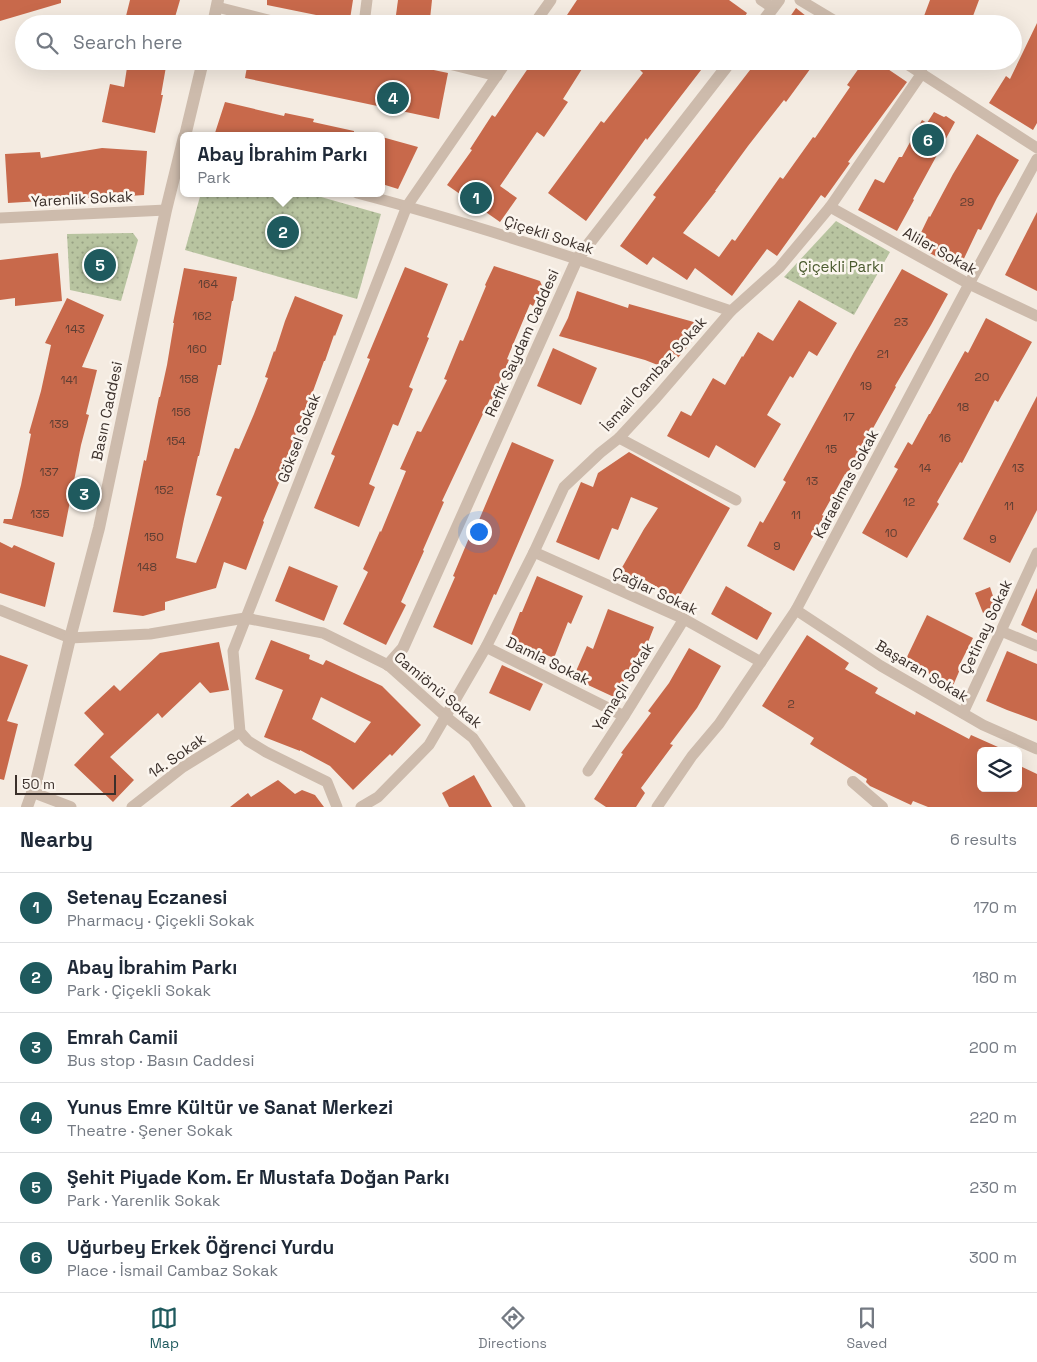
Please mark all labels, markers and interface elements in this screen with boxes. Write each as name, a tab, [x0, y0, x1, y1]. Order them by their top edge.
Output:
search box	[15, 15, 1022, 70]
icon: search	[33, 29, 61, 57]
text: Search here	[73, 30, 183, 55]
pin: 4	[377, 79, 409, 117]
pin: 6	[912, 121, 944, 159]
popup	[180, 132, 385, 197]
text: Abay İbrahim Parkı	[197, 142, 368, 167]
text: Park	[197, 167, 231, 188]
pin: 1	[460, 179, 492, 217]
street label: Yarenlik Sokak	[30, 186, 134, 211]
house number: 29	[960, 194, 974, 210]
street label: Çiçekli Sokak	[502, 211, 597, 258]
pin: 2	[267, 213, 299, 251]
street label: Aliler Sokak	[900, 222, 981, 279]
pin: 5	[84, 246, 116, 284]
park label: Çiçekli Parkı	[798, 257, 884, 276]
street label: Refik Saydam Caddesi	[480, 266, 563, 420]
house number: 164	[198, 276, 218, 292]
house number: 162	[192, 308, 212, 324]
street label: İsmail Cambaz Sokak	[597, 312, 710, 435]
house number: 23	[894, 314, 908, 330]
house number: 143	[65, 321, 85, 337]
house number: 160	[187, 341, 207, 357]
house number: 21	[877, 346, 889, 362]
street label: Basın Caddesi	[87, 360, 126, 462]
house number: 20	[975, 369, 989, 385]
house number: 158	[179, 371, 199, 387]
house number: 141	[60, 372, 78, 388]
house number: 19	[860, 378, 872, 394]
street label: Göksel Sokak	[273, 390, 324, 485]
house number: 18	[957, 399, 969, 415]
house number: 156	[171, 404, 191, 420]
house number: 17	[843, 409, 855, 425]
house number: 139	[49, 416, 69, 432]
street label: Karaelmas Sokak	[809, 426, 882, 541]
house number: 16	[939, 430, 951, 446]
house number: 154	[166, 433, 186, 449]
house number: 15	[825, 441, 837, 457]
house number: 14	[919, 460, 932, 476]
house number: 13	[1012, 460, 1024, 476]
house number: 137	[39, 464, 59, 480]
house number: 13	[806, 473, 818, 489]
pin: 3	[68, 475, 100, 513]
house number: 152	[154, 482, 174, 498]
house number: 12	[903, 494, 915, 510]
house number: 11	[1004, 498, 1014, 514]
house number: 135	[30, 506, 50, 522]
house number: 11	[791, 507, 801, 523]
your location	[466, 519, 492, 545]
house number: 10	[885, 525, 897, 541]
house number: 150	[144, 529, 164, 545]
house number: 9	[989, 531, 997, 547]
house number: 9	[773, 538, 781, 554]
house number: 148	[137, 559, 157, 575]
street label: Çağlar Sokak	[609, 562, 701, 619]
street label: Çetinay Sokak	[955, 576, 1016, 677]
street label: Damla Sokak	[503, 632, 593, 689]
street label: Başaran Sokak	[872, 635, 972, 706]
street label: Yamaçlı Sokak	[588, 639, 657, 735]
street label: Camiönü Sokak	[390, 647, 486, 732]
house number: 2	[787, 696, 795, 712]
street label: 14. Sokak	[144, 729, 209, 782]
map controls	[977, 747, 1022, 792]
button: layers	[977, 747, 1022, 792]
scale bar	[15, 772, 116, 795]
text: 50 m	[22, 775, 55, 793]
text: Nearby	[20, 826, 93, 853]
text: 6 results	[950, 829, 1017, 850]
text: Setenay Eczanesi	[67, 885, 227, 910]
text: 1	[32, 897, 40, 918]
text: 170 m	[973, 897, 1017, 918]
text: Pharmacy · Çiçekli Sokak	[67, 910, 255, 931]
text: Abay İbrahim Parkı	[67, 955, 237, 980]
text: 2	[31, 967, 41, 988]
text: 180 m	[972, 967, 1017, 988]
text: Park · Çiçekli Sokak	[67, 980, 211, 1001]
text: Emrah Camii	[67, 1025, 178, 1050]
text: 3	[31, 1037, 41, 1058]
text: 200 m	[969, 1037, 1017, 1058]
text: Bus stop · Basın Caddesi	[67, 1050, 254, 1071]
text: Yunus Emre Kültür ve Sanat Merkezi	[67, 1095, 393, 1120]
text: 4	[31, 1107, 41, 1128]
text: 220 m	[970, 1107, 1017, 1128]
text: Theatre · Şener Sokak	[67, 1120, 233, 1141]
text: Şehit Piyade Kom. Er Mustafa Doğan Parkı	[67, 1165, 450, 1190]
text: 5	[31, 1177, 41, 1198]
text: 230 m	[970, 1177, 1017, 1198]
text: Park · Yarenlik Sokak	[67, 1190, 220, 1211]
text: Uğurbey Erkek Öğrenci Yurdu	[67, 1235, 334, 1260]
text: 6	[31, 1247, 41, 1268]
text: 300 m	[969, 1247, 1017, 1268]
text: Place · İsmail Cambaz Sokak	[67, 1260, 278, 1281]
tab: Map	[150, 1304, 179, 1352]
tab: Directions	[478, 1304, 547, 1352]
tab: Saved	[846, 1304, 887, 1352]

